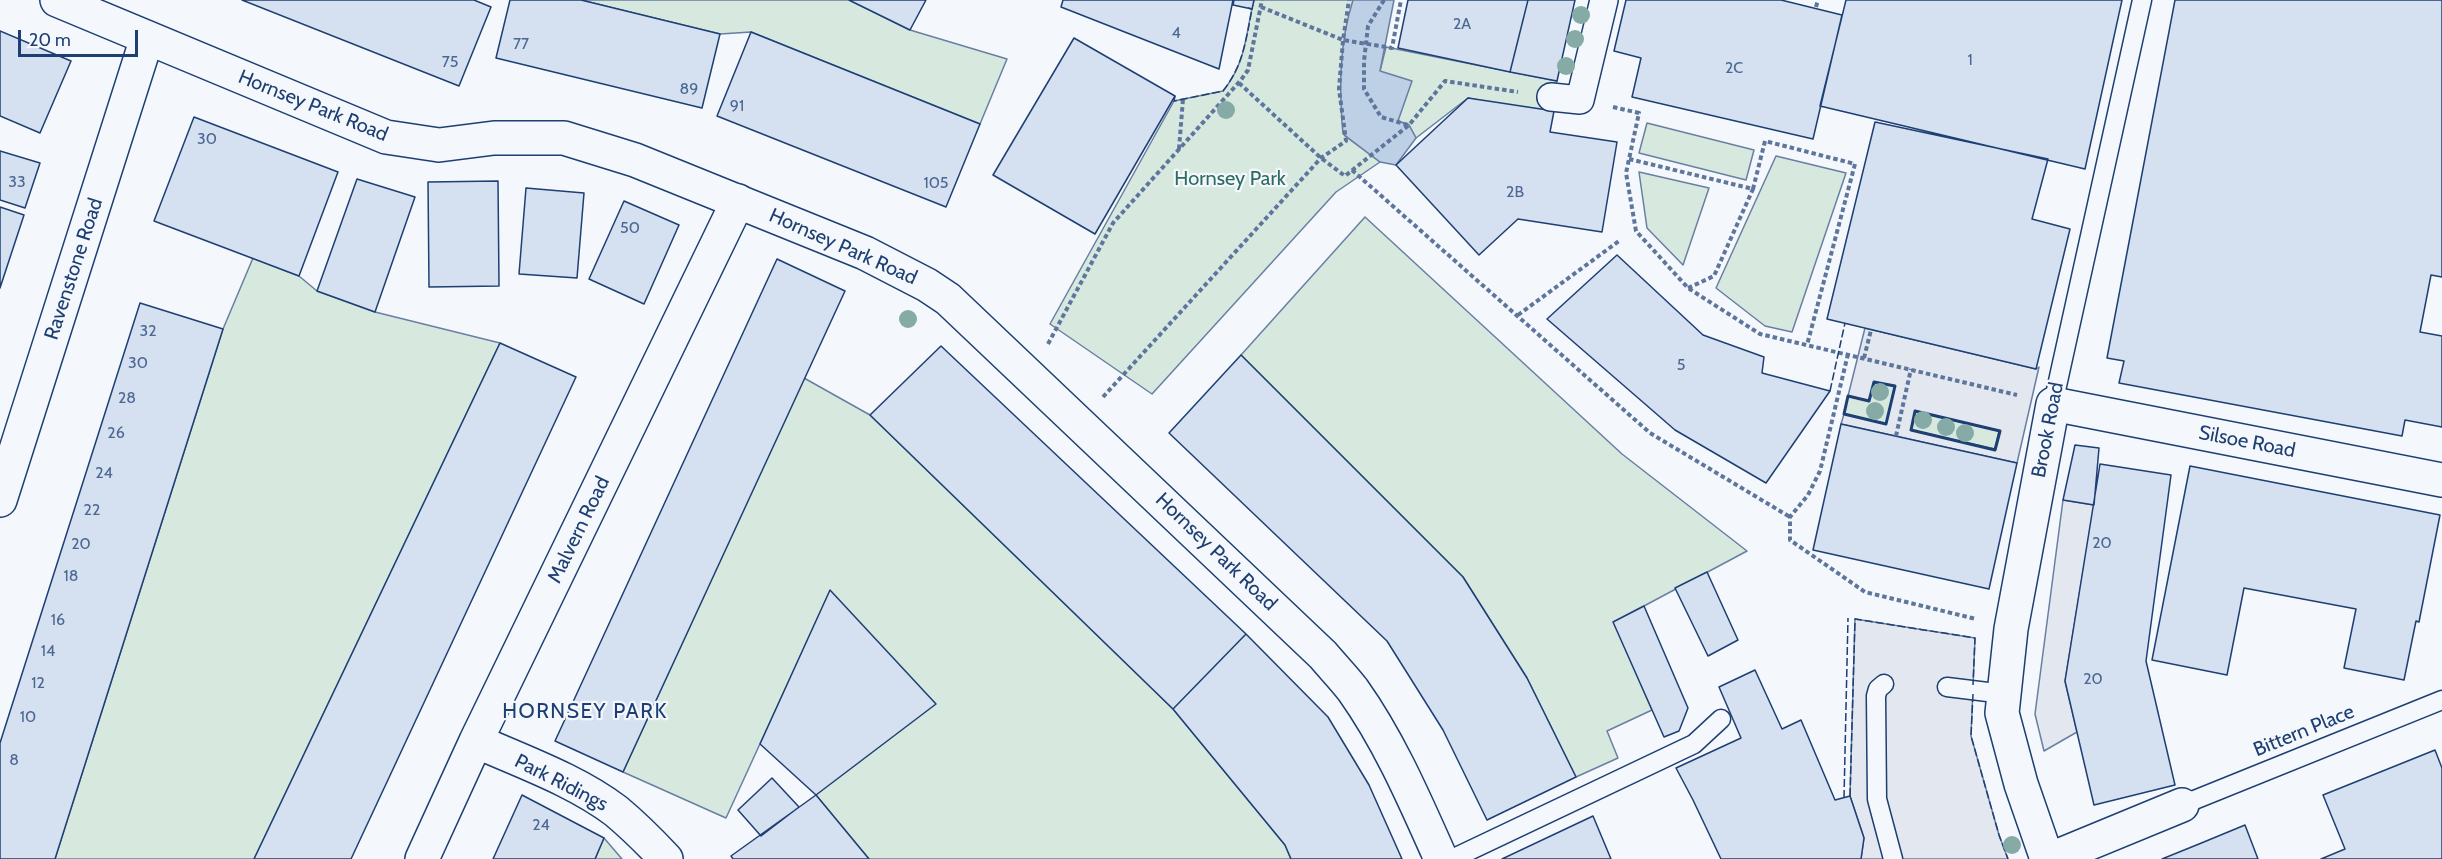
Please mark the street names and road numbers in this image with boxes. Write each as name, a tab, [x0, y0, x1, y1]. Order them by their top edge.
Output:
street label: Hornsey Park Road	[235, 65, 391, 147]
street label: Ravenstone Road	[40, 195, 108, 343]
street label: Hornsey Park Road	[765, 204, 921, 290]
street label: Brook Road	[2027, 380, 2069, 480]
street label: Silsoe Road	[2197, 421, 2297, 463]
street label: Malvern Road	[543, 473, 615, 587]
street label: Hornsey Park Road	[1150, 488, 1282, 616]
street label: Bittern Place	[2250, 700, 2358, 762]
street label: Park Ridings	[510, 749, 612, 817]

